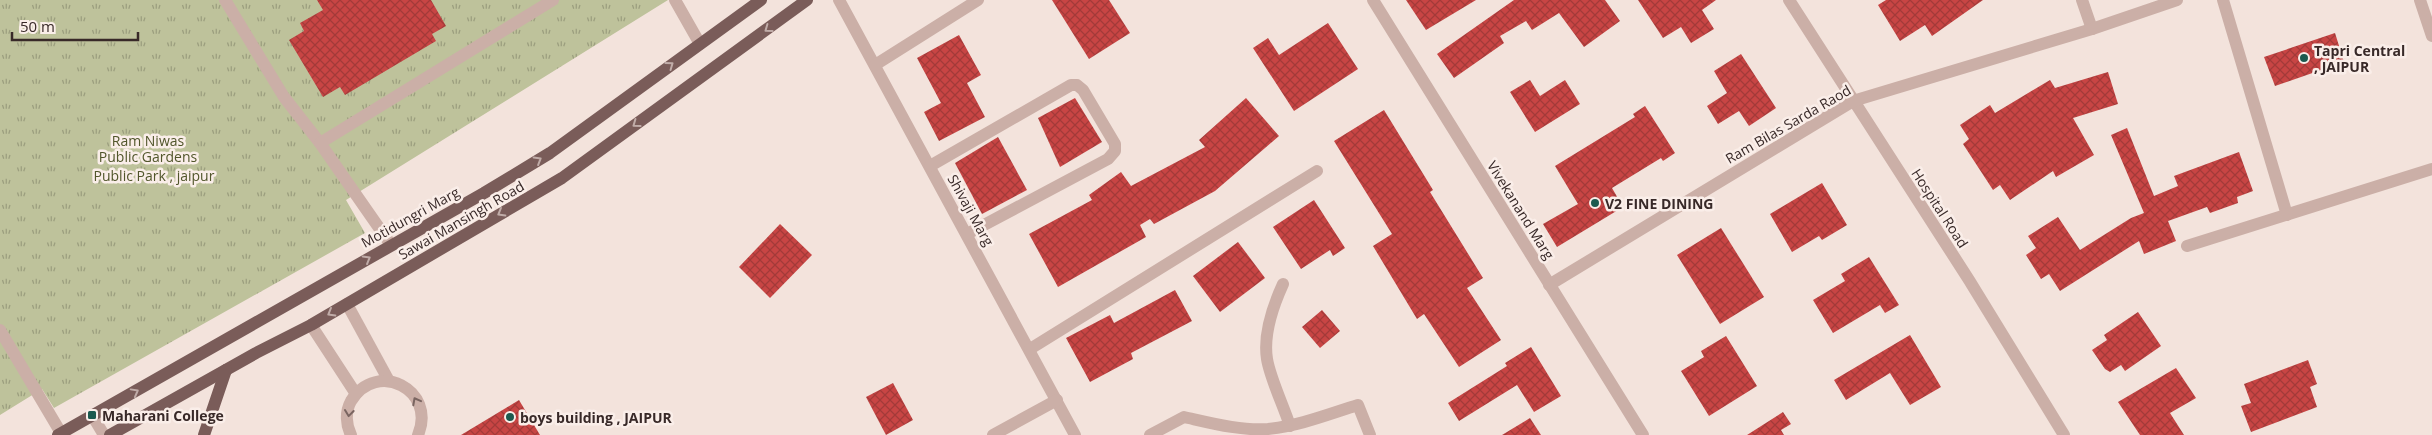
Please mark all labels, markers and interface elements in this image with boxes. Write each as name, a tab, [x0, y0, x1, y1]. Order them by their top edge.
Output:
scale bar	[12, 10, 139, 42]
text: 50 m	[20, 16, 55, 36]
one-way arrow	[765, 23, 774, 31]
place label: Tapri Central , JAIPUR	[2314, 41, 2405, 76]
marker: Tapri Central , JAIPUR	[2298, 52, 2310, 64]
one-way arrow	[664, 63, 673, 71]
street label: Ram Bilas Sarda Raod	[1722, 80, 1854, 168]
one-way arrow	[632, 118, 642, 127]
park label: Ram Niwas Public Gardens	[99, 131, 197, 166]
one-way arrow	[533, 157, 542, 167]
street label: Vivekanand Marg	[1483, 157, 1559, 263]
street label: Hospital Road	[1907, 165, 1973, 251]
park label: Public Park , jaipur	[94, 166, 215, 185]
street label: Shivaji Marg	[944, 171, 999, 249]
street label: Sawai Mansingh Road	[395, 176, 527, 264]
street label: Motidungri Marg	[358, 182, 463, 252]
place label: V2 FINE DINING	[1605, 194, 1713, 213]
marker: V2 FINE DINING	[1589, 197, 1601, 209]
one-way arrow	[497, 207, 506, 217]
one-way arrow	[362, 255, 371, 265]
one-way arrow	[327, 307, 336, 317]
one-way arrow	[130, 388, 139, 398]
one-way arrow	[412, 398, 422, 407]
place label: Maharani College	[102, 406, 224, 425]
place label: boys building , JAIPUR	[520, 408, 673, 427]
marker: Maharani College	[86, 409, 98, 421]
one-way arrow	[344, 409, 355, 417]
marker: boys building , JAIPUR	[504, 411, 516, 423]

